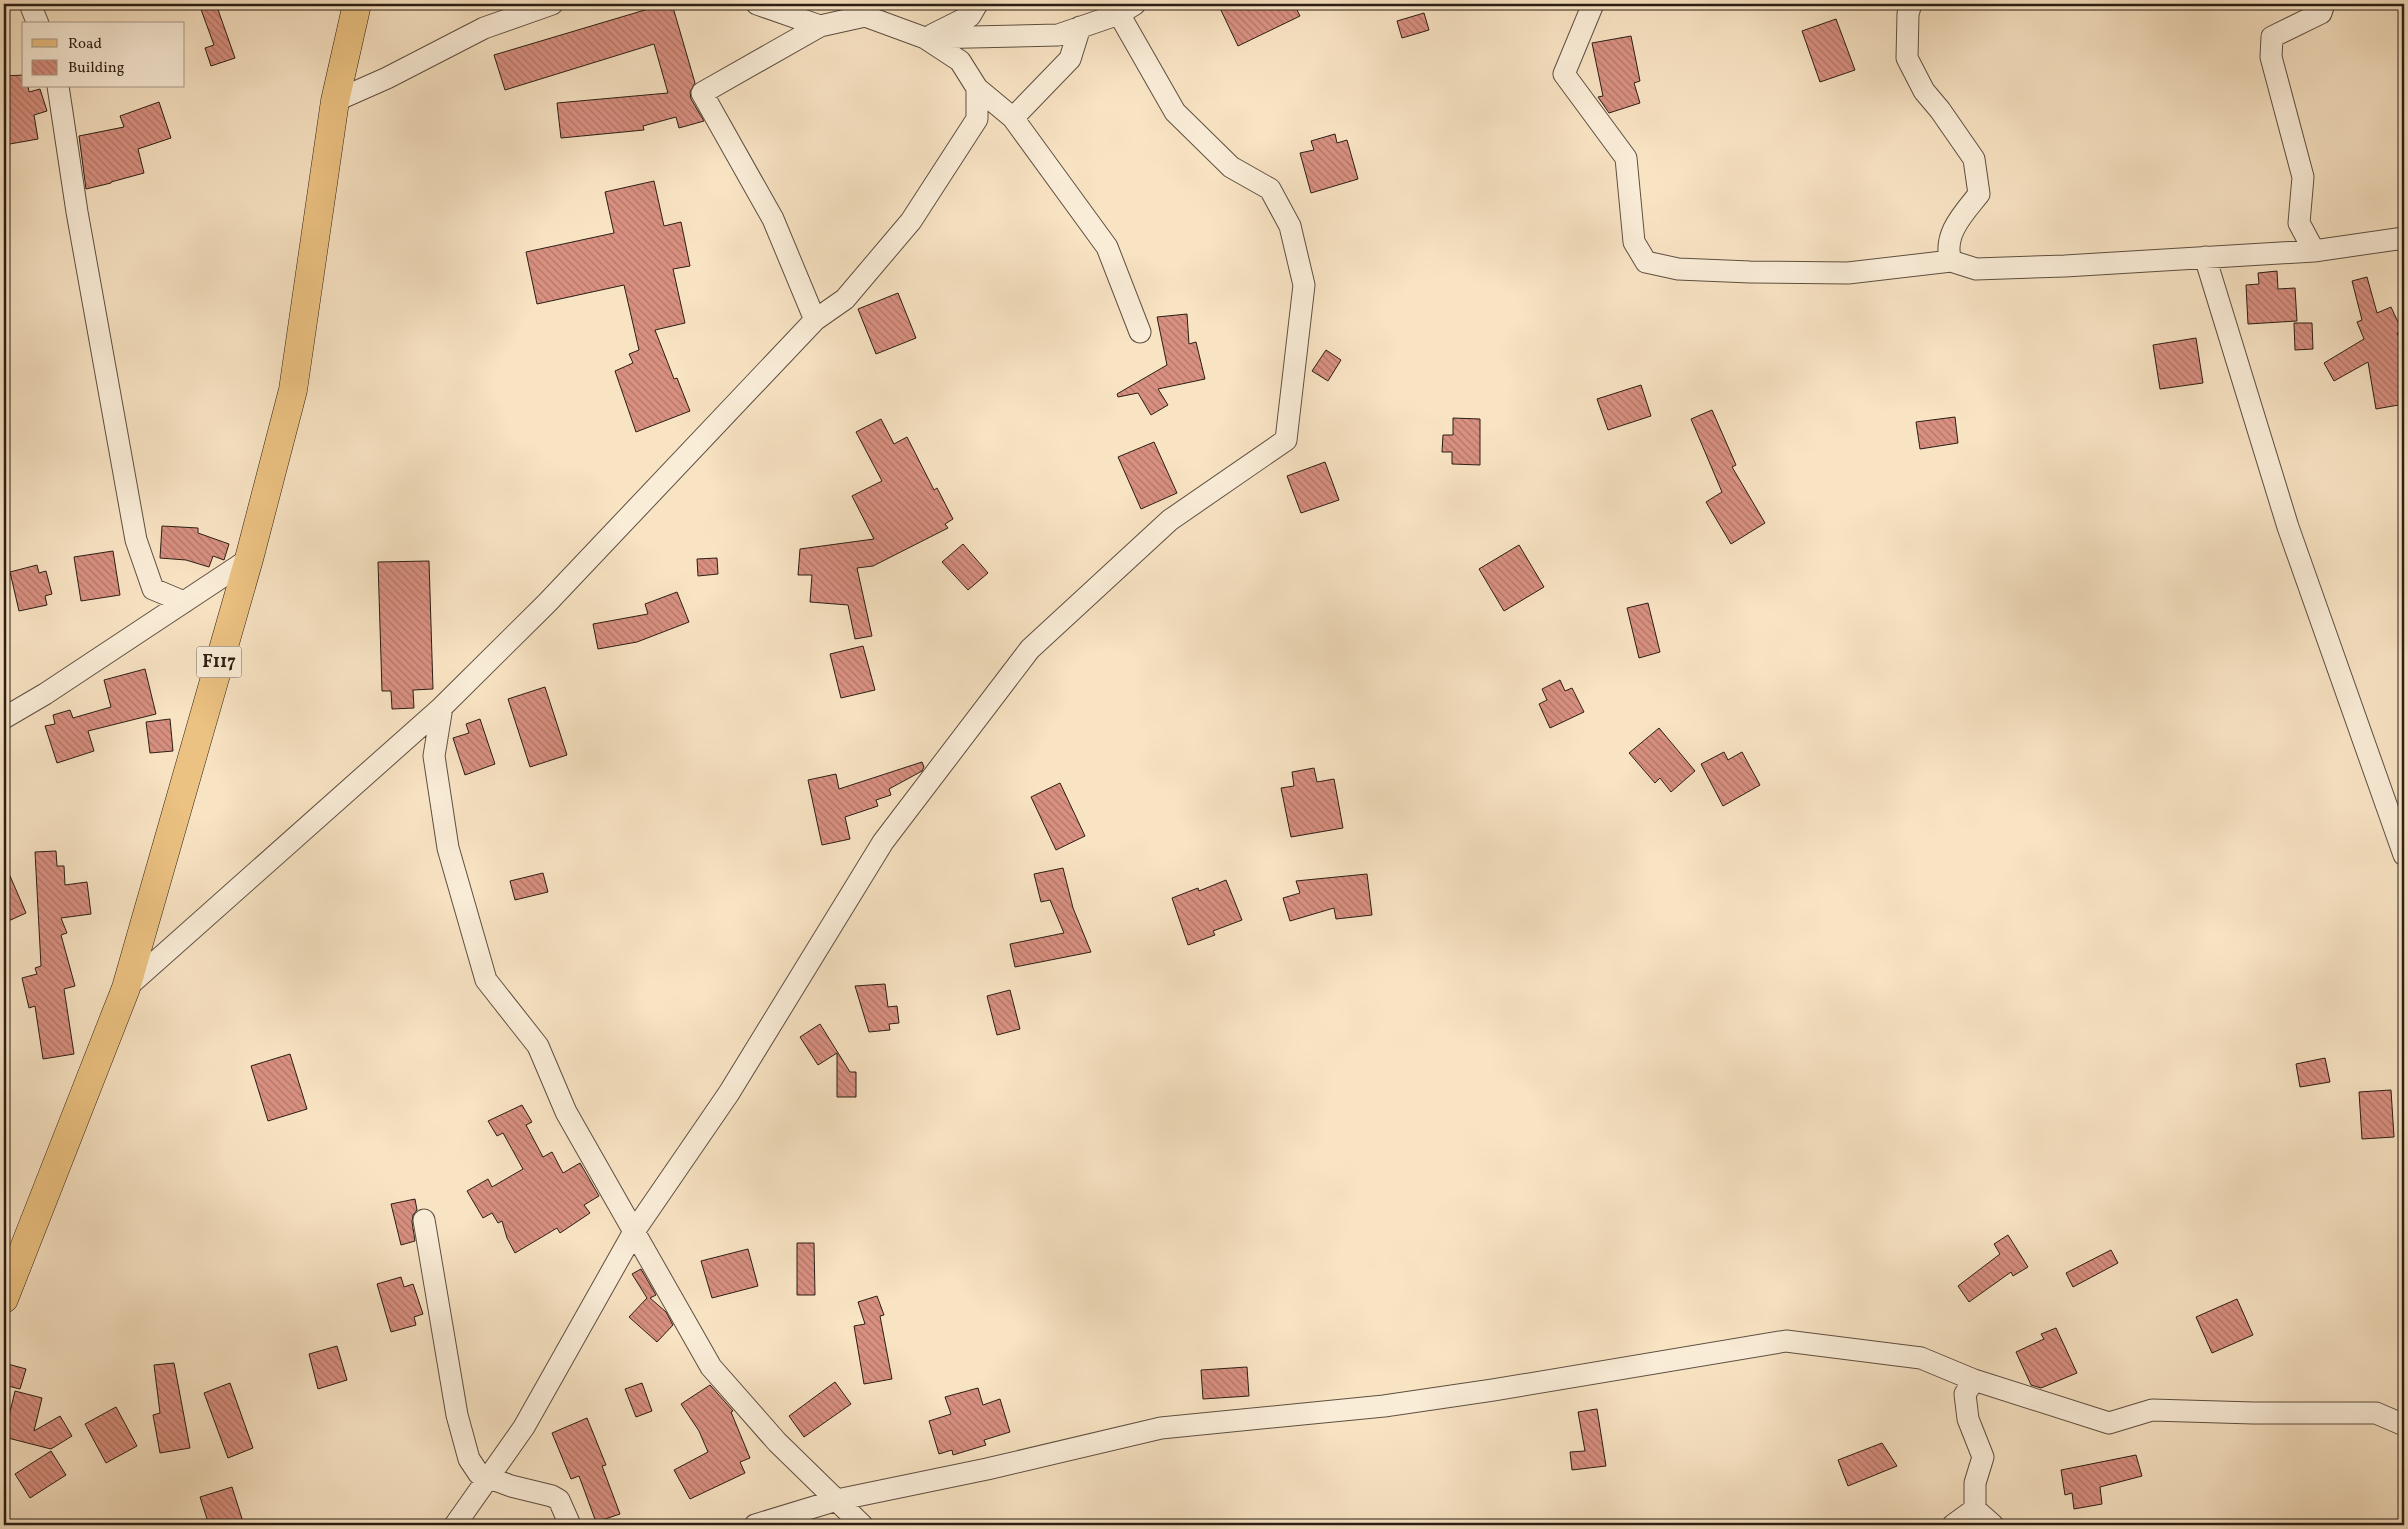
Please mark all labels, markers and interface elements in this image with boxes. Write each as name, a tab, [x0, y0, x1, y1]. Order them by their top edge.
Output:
legend	[22, 22, 185, 88]
text: Road	[68, 34, 102, 55]
text: Building	[68, 58, 125, 79]
road number: F117	[196, 646, 242, 678]

